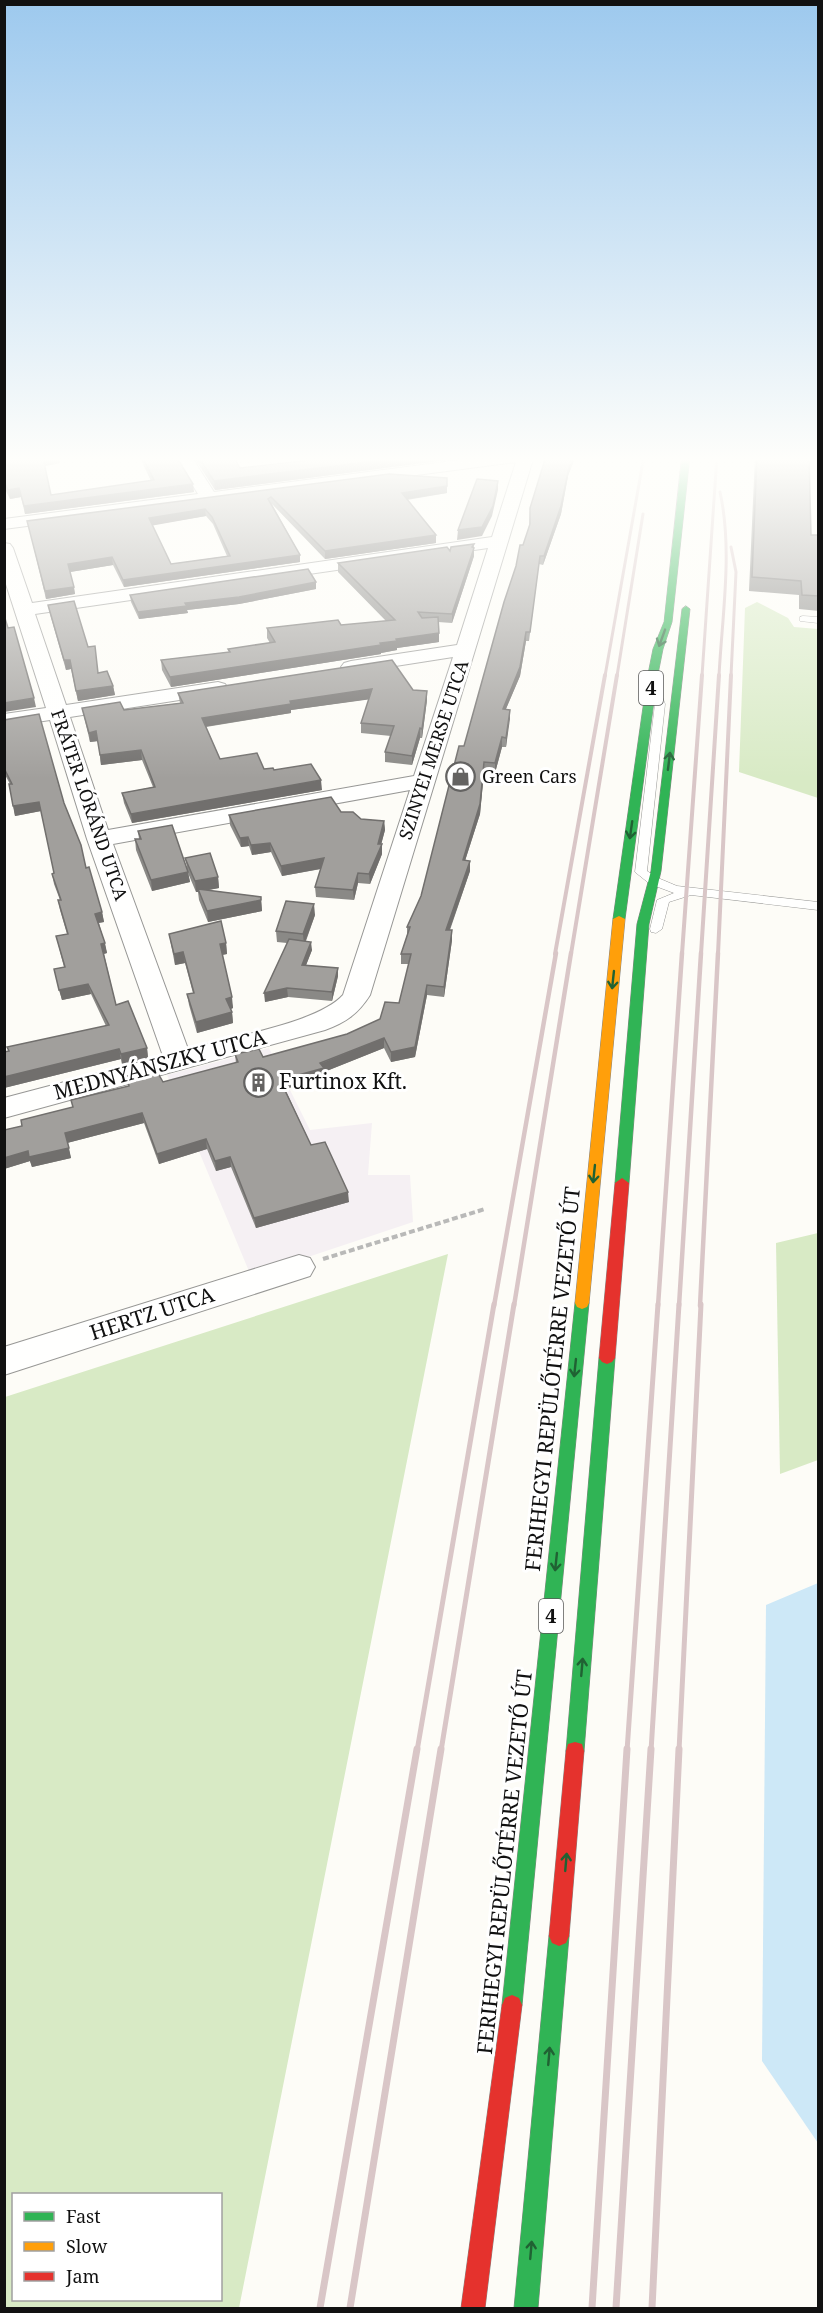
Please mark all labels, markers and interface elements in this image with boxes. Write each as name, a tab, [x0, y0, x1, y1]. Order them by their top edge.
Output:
one-way arrow	[655, 628, 666, 647]
street label: SZINYEI MERSE UTCA	[393, 657, 474, 843]
road number: 4	[639, 671, 663, 705]
street label: FRÁTER LÓRÁND UTCA	[46, 706, 134, 904]
one-way arrow	[664, 751, 675, 771]
shop icon: Green Cars	[445, 761, 477, 793]
place label: Green Cars	[482, 764, 577, 788]
one-way arrow	[625, 820, 636, 840]
one-way arrow	[607, 969, 618, 989]
street label: MEDNYÁNSZKY UTCA	[50, 1022, 269, 1106]
building icon: Furtinox Kft.	[242, 1066, 274, 1098]
place label: Furtinox Kft.	[279, 1067, 407, 1095]
one-way arrow	[588, 1164, 599, 1183]
street label: FERIHEGYI REPÜLŐTÉRRE VEZETŐ ÚT	[518, 1185, 586, 1573]
street label: HERTZ UTCA	[86, 1280, 218, 1346]
one-way arrow	[569, 1358, 580, 1378]
one-way arrow	[550, 1552, 561, 1572]
road number: 4	[539, 1599, 563, 1633]
one-way arrow	[577, 1658, 588, 1678]
street label: FERIHEGYI REPÜLŐTÉRRE VEZETŐ ÚT	[470, 1668, 538, 2056]
one-way arrow	[561, 1852, 572, 1872]
one-way arrow	[544, 2047, 555, 2066]
legend	[12, 2193, 222, 2301]
text: Fast	[66, 2204, 101, 2228]
text: Slow	[66, 2234, 108, 2258]
one-way arrow	[526, 2241, 537, 2261]
text: Jam	[65, 2264, 100, 2288]

